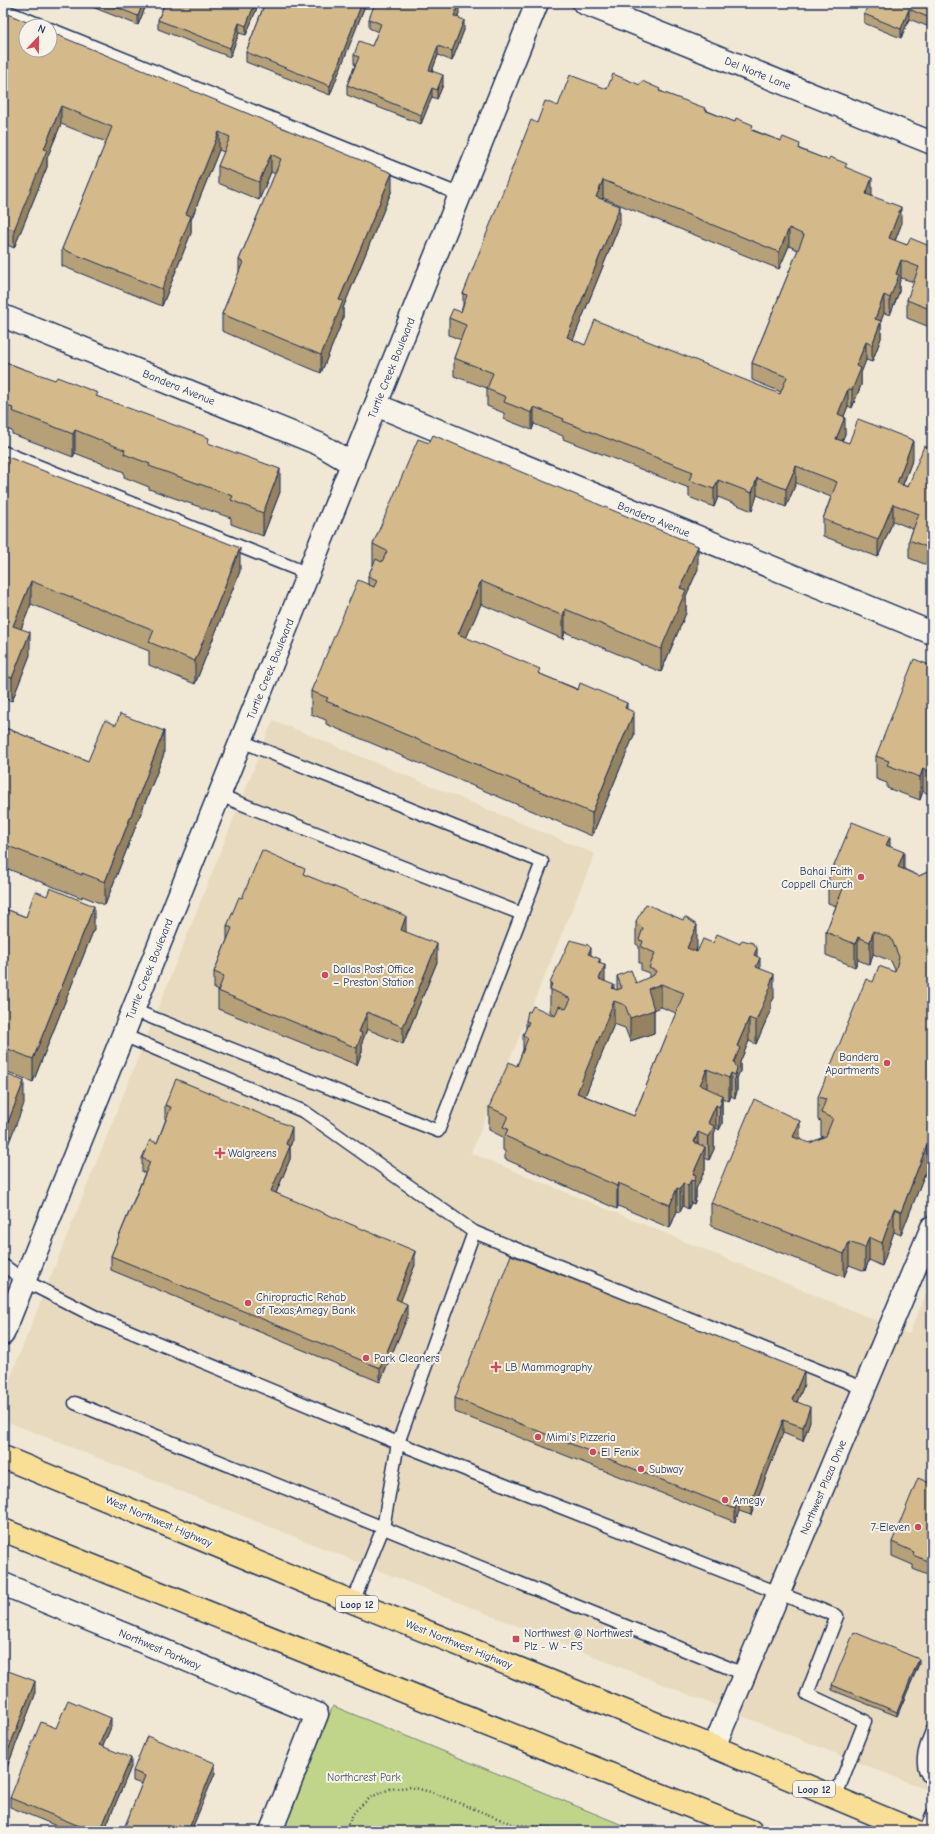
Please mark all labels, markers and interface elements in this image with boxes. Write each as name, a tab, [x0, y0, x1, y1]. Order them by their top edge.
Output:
north arrow	[18, 18, 58, 58]
text: N	[36, 22, 47, 37]
street label: Del Norte Lane	[723, 54, 793, 93]
street label: Turtle Creek Boulevard	[365, 316, 418, 420]
street label: Bandera Avenue	[141, 367, 217, 408]
street label: Bandera Avenue	[616, 499, 692, 540]
street label: Turtle Creek Boulevard	[244, 617, 297, 721]
place label: Bahai Faith Coppell Church	[781, 865, 853, 891]
marker: Bahai Faith Coppell Church	[856, 872, 866, 882]
street label: Turtle Creek Boulevard	[123, 917, 176, 1021]
place label: Dallas Post Office – Preston Station	[333, 963, 414, 989]
marker: Dallas Post Office – Preston Station	[320, 970, 330, 980]
place label: Bandera Apartments	[825, 1051, 879, 1077]
marker: Bandera Apartments	[882, 1058, 892, 1068]
place label: Walgreens	[228, 1147, 277, 1160]
marker: Walgreens	[215, 1148, 225, 1158]
place label: Chiropractic Rehab of Texas;Amegy Bank	[256, 1291, 356, 1317]
marker: Chiropractic Rehab of Texas;Amegy Bank	[243, 1298, 253, 1308]
place label: Park Cleaners	[374, 1352, 440, 1365]
marker: Park Cleaners	[361, 1353, 371, 1363]
marker: LB Mammography	[490, 1361, 502, 1373]
place label: LB Mammography	[505, 1361, 592, 1374]
place label: Mimi's Pizzeria	[546, 1431, 616, 1444]
marker: Mimi's Pizzeria	[533, 1432, 543, 1442]
street label: Northwest Plaza Drive	[798, 1437, 849, 1536]
place label: El Fenix	[601, 1446, 640, 1459]
marker: El Fenix	[588, 1447, 598, 1457]
place label: Subway	[649, 1463, 684, 1476]
marker: Subway	[636, 1464, 646, 1474]
street label: West Northwest Highway	[104, 1493, 214, 1550]
place label: Amegy	[733, 1494, 765, 1507]
marker: Amegy	[720, 1495, 730, 1505]
place label: 7-Eleven	[871, 1521, 910, 1534]
marker: 7-Eleven	[913, 1522, 923, 1532]
road number: Loop 12	[336, 1596, 378, 1612]
street label: West Northwest Highway	[403, 1617, 514, 1672]
street label: Northwest Parkway	[117, 1626, 203, 1673]
place label: Northwest @ Northwest Plz - W - FS	[524, 1627, 634, 1653]
marker: Northwest @ Northwest Plz - W - FS	[511, 1634, 521, 1644]
park label: Northcrest Park	[327, 1771, 402, 1784]
road number: Loop 12	[793, 1781, 835, 1797]

